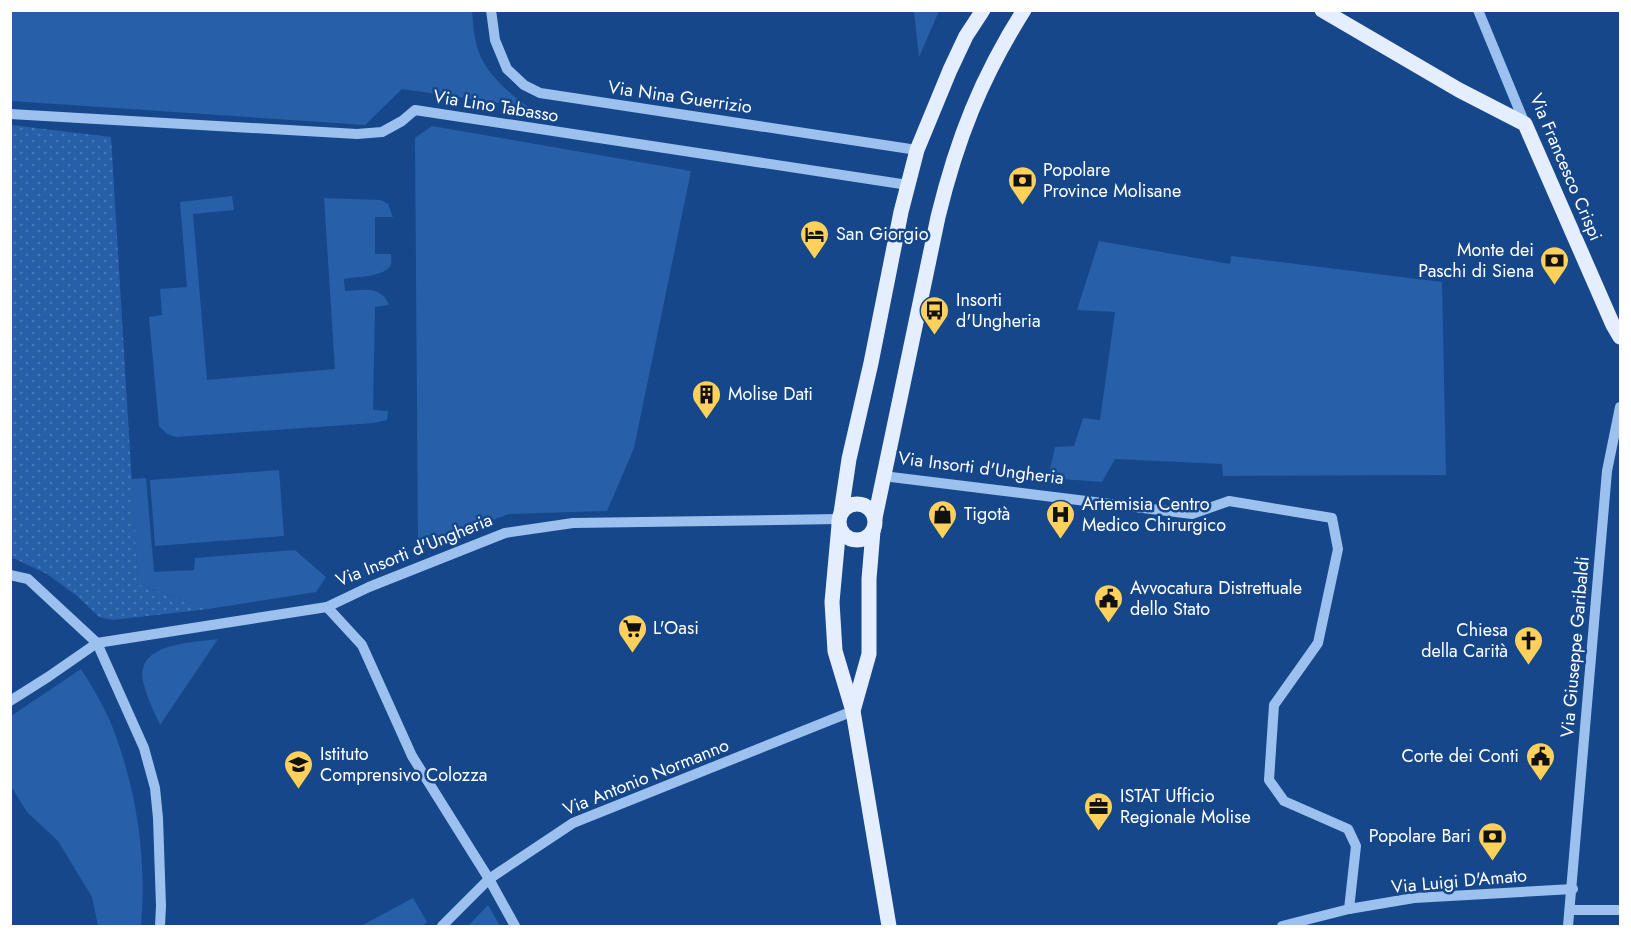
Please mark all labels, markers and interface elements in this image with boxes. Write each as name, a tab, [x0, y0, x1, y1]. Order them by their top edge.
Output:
street label: Via Nina Guerrizio	[606, 74, 754, 120]
street label: Via Lino Tabasso	[431, 83, 561, 129]
street label: Via Francesco Crispi	[1523, 89, 1609, 245]
place label: Popolare Province Molisane	[1043, 157, 1181, 204]
bank icon: Popolare Province Molisane	[1006, 164, 1038, 206]
hotel icon: San Giorgio	[799, 218, 831, 260]
place label: San Giorgio	[836, 221, 929, 247]
place label: Monte dei Paschi di Siena	[1418, 237, 1534, 284]
bank icon: Monte dei Paschi di Siena	[1539, 244, 1571, 286]
place label: Insorti d'Ungheria	[956, 287, 1041, 334]
bus stop icon: Insorti d'Ungheria	[919, 294, 951, 336]
building icon: Molise Dati	[691, 378, 723, 420]
place label: Molise Dati	[728, 381, 813, 407]
street label: Via Insorti d'Ungheria	[897, 445, 1065, 491]
place label: Artemisia Centro Medico Chirurgico	[1082, 491, 1226, 538]
shop icon: Tigotà	[927, 498, 959, 540]
hospital icon: Artemisia Centro Medico Chirurgico	[1045, 498, 1077, 540]
place label: Tigotà	[964, 501, 1010, 527]
street label: Via Insorti d'Ungheria	[332, 507, 496, 593]
street label: Via Giuseppe Garibaldi	[1554, 555, 1596, 739]
place label: Avvocatura Distrettuale dello Stato	[1130, 575, 1302, 622]
public building icon: Avvocatura Distrettuale dello Stato	[1093, 582, 1125, 624]
supermarket icon: L'Oasi	[616, 612, 648, 654]
place label: L'Oasi	[653, 615, 699, 641]
place label: Chiesa della Carità	[1421, 617, 1508, 664]
church icon: Chiesa della Carità	[1513, 624, 1545, 666]
street label: Via Antonio Normanno	[559, 732, 733, 822]
public building icon: Corte dei Conti	[1524, 740, 1556, 782]
place label: Istituto Comprensivo Colozza	[320, 741, 488, 788]
place label: Corte dei Conti	[1401, 743, 1519, 769]
school or university icon: Istituto Comprensivo Colozza	[283, 748, 315, 790]
place label: ISTAT Ufficio Regionale Molise	[1120, 783, 1251, 830]
office icon: ISTAT Ufficio Regionale Molise	[1083, 790, 1115, 832]
bank icon: Popolare Bari	[1476, 820, 1508, 862]
place label: Popolare Bari	[1369, 823, 1471, 849]
street label: Via Luigi D'Amato	[1390, 862, 1528, 900]

